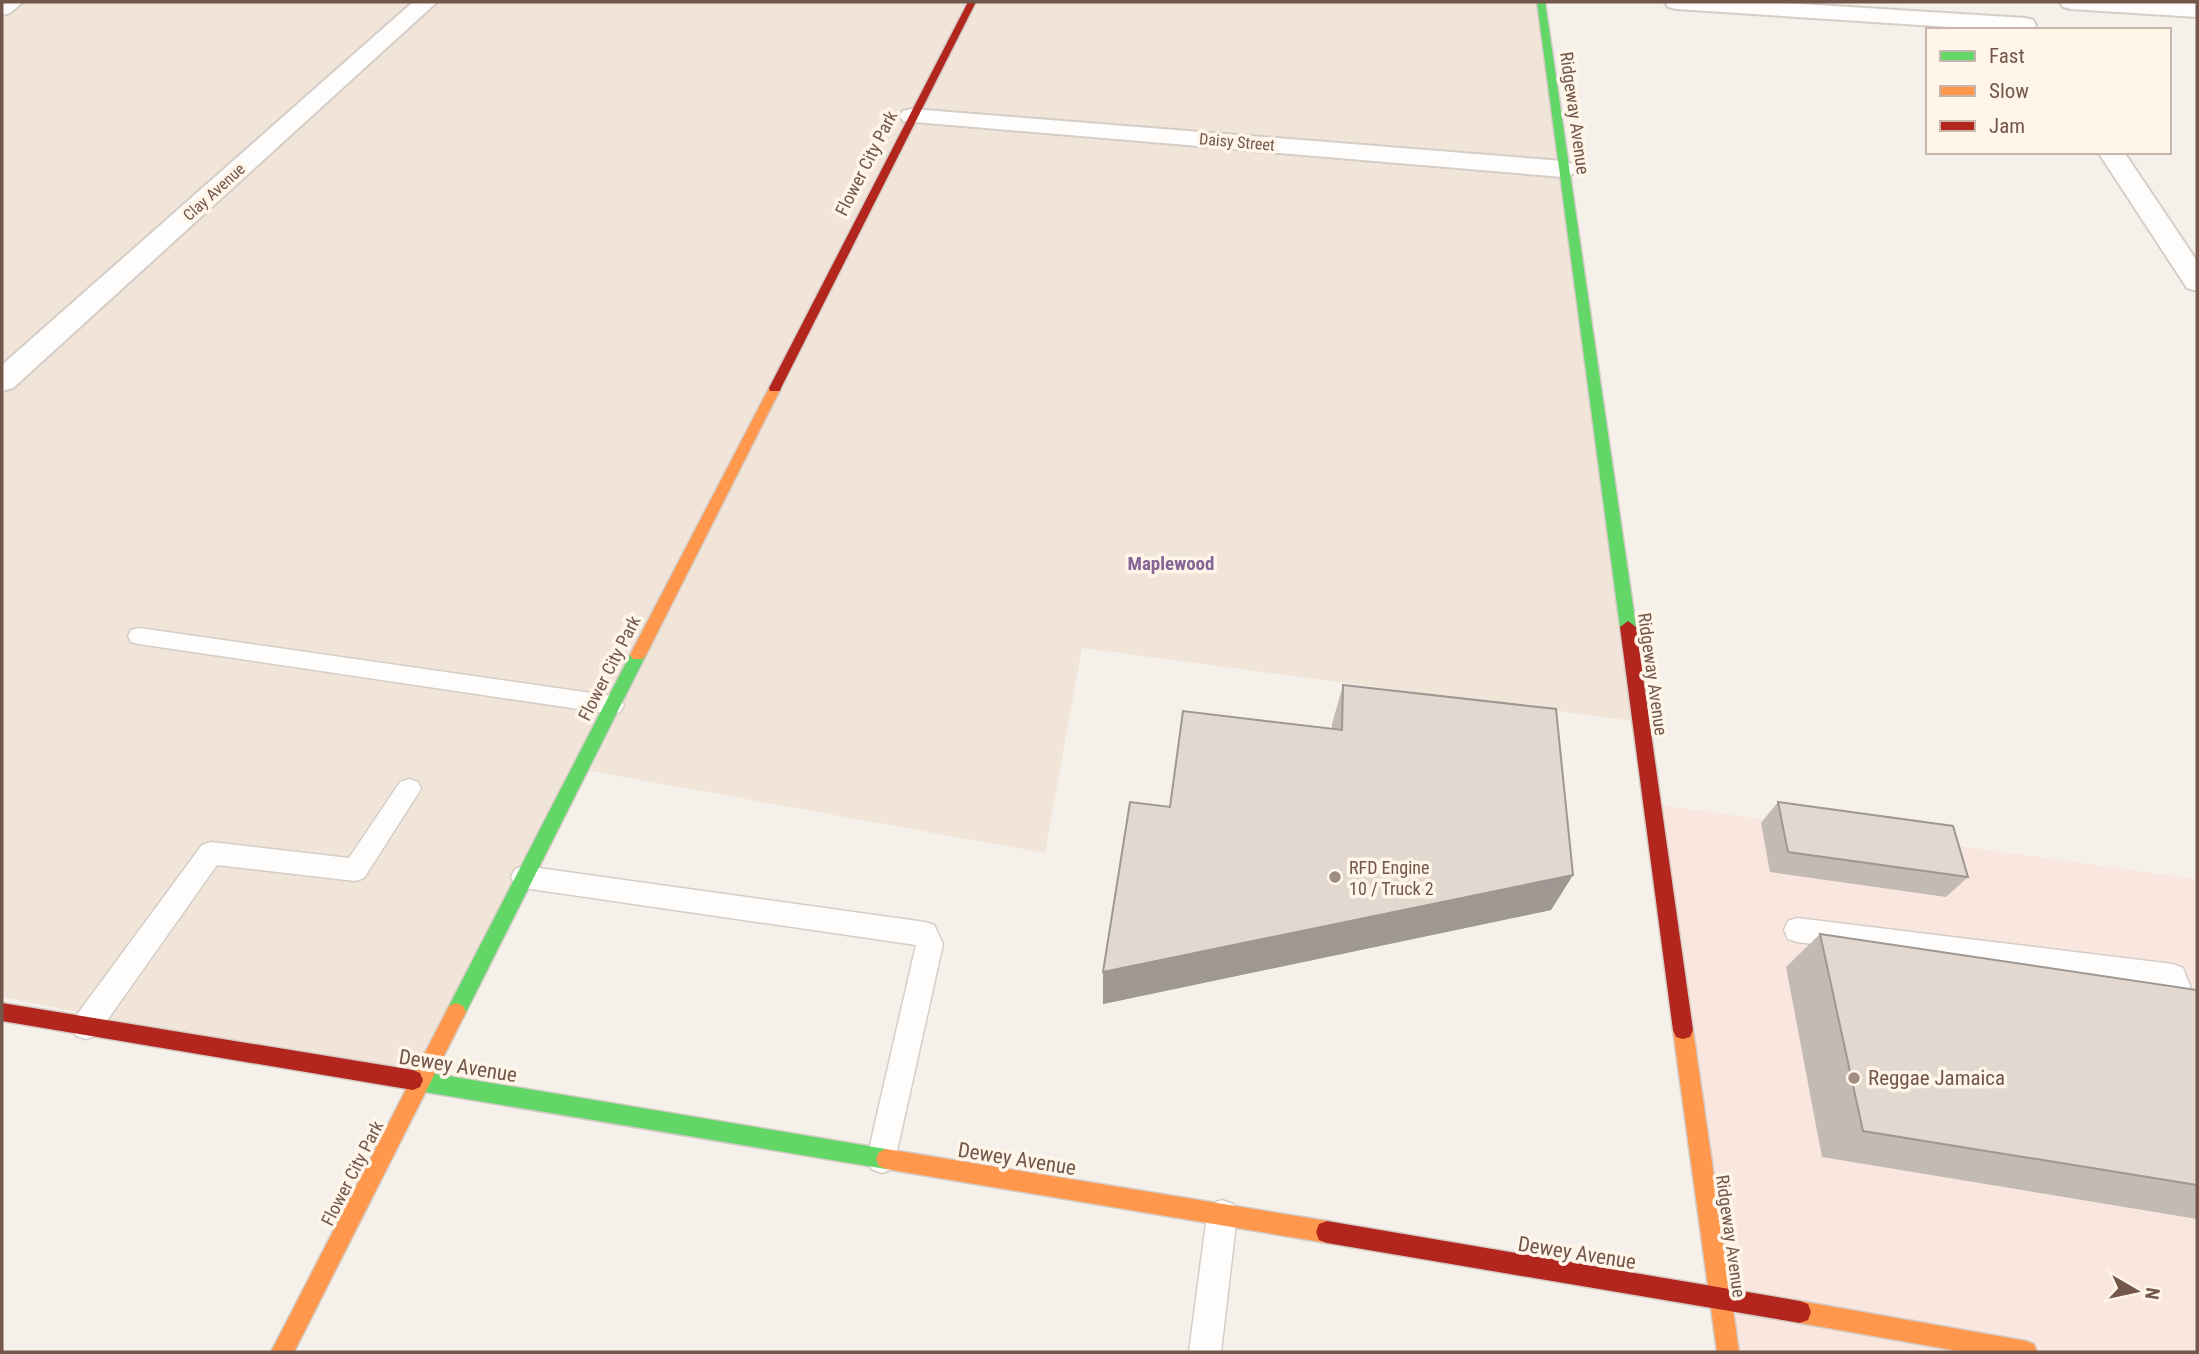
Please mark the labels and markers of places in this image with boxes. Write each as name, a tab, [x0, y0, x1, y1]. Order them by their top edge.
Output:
place label: RFD Engine 10 / Truck 2	[1349, 857, 1434, 899]
marker: RFD Engine 10 / Truck 2	[1327, 869, 1343, 885]
place label: Reggae Jamaica	[1868, 1066, 2005, 1090]
marker: Reggae Jamaica	[1846, 1070, 1862, 1086]

